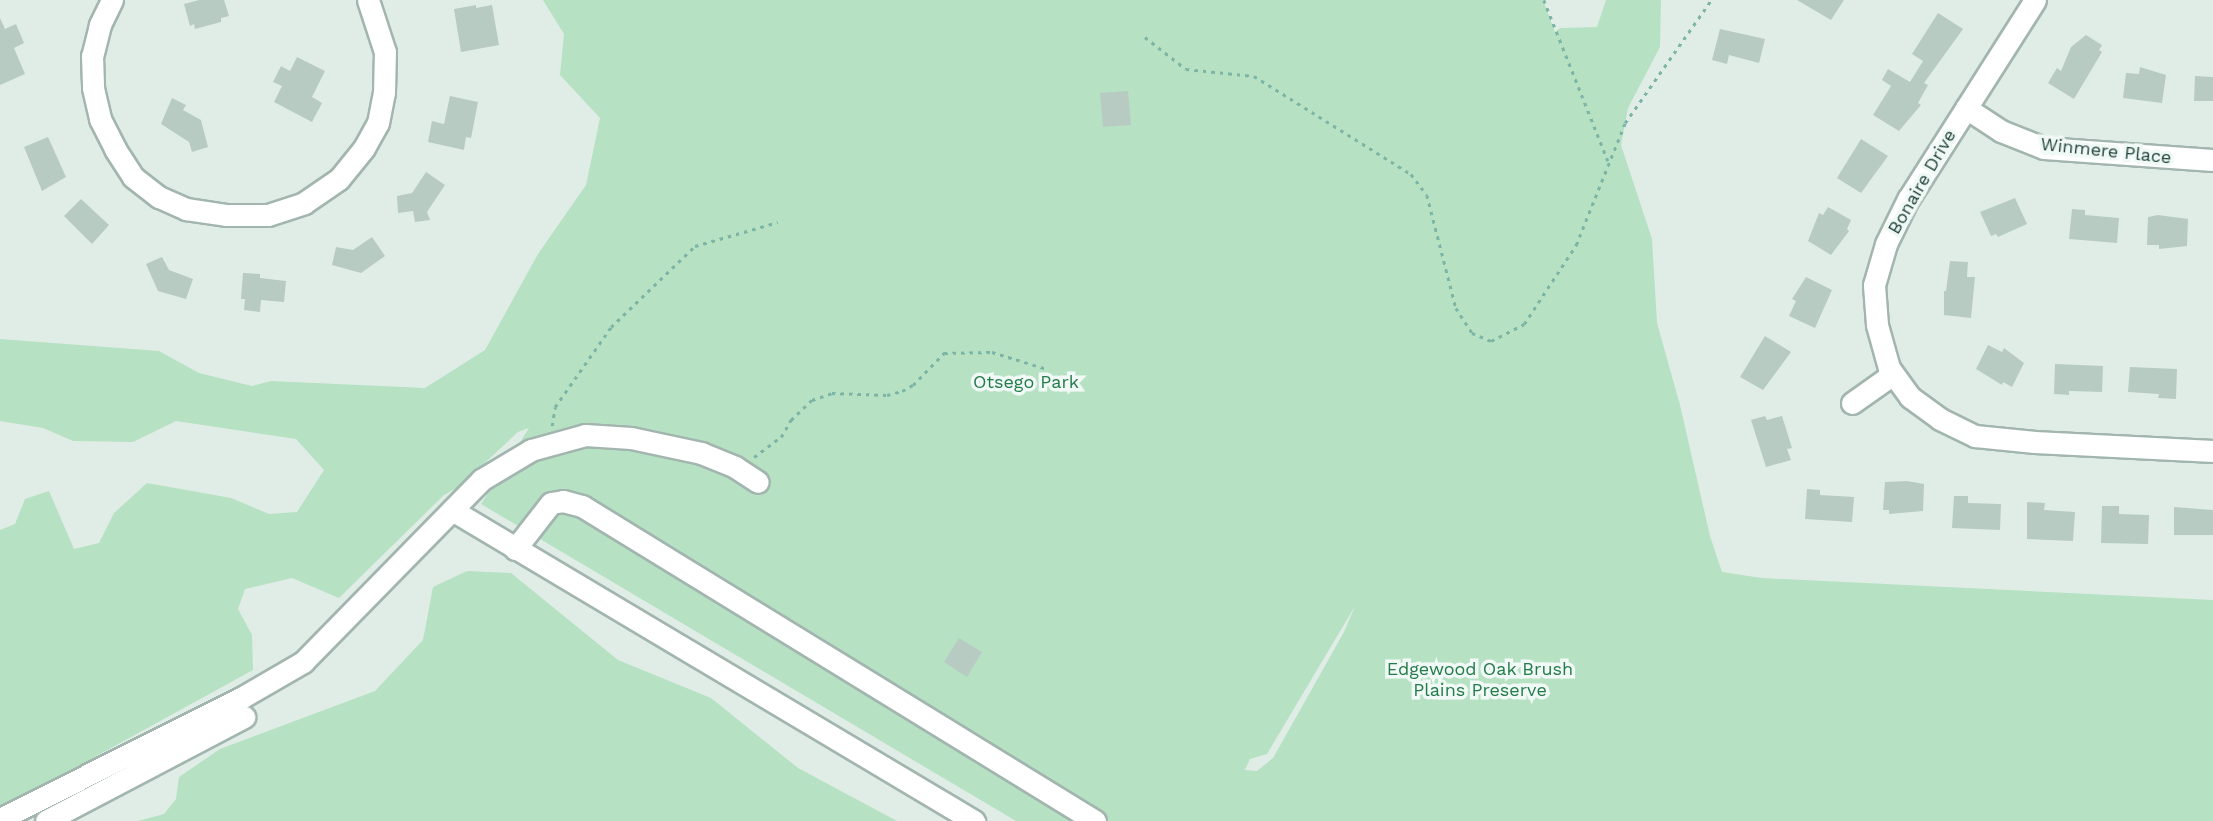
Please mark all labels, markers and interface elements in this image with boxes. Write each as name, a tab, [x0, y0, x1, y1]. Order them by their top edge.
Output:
street label: Bonaire Drive	[1883, 126, 1961, 238]
street label: Winmere Place	[2039, 133, 2173, 169]
park label: Otsego Park	[973, 371, 1079, 393]
park label: Edgewood Oak Brush Plains Preserve	[1387, 659, 1573, 702]

